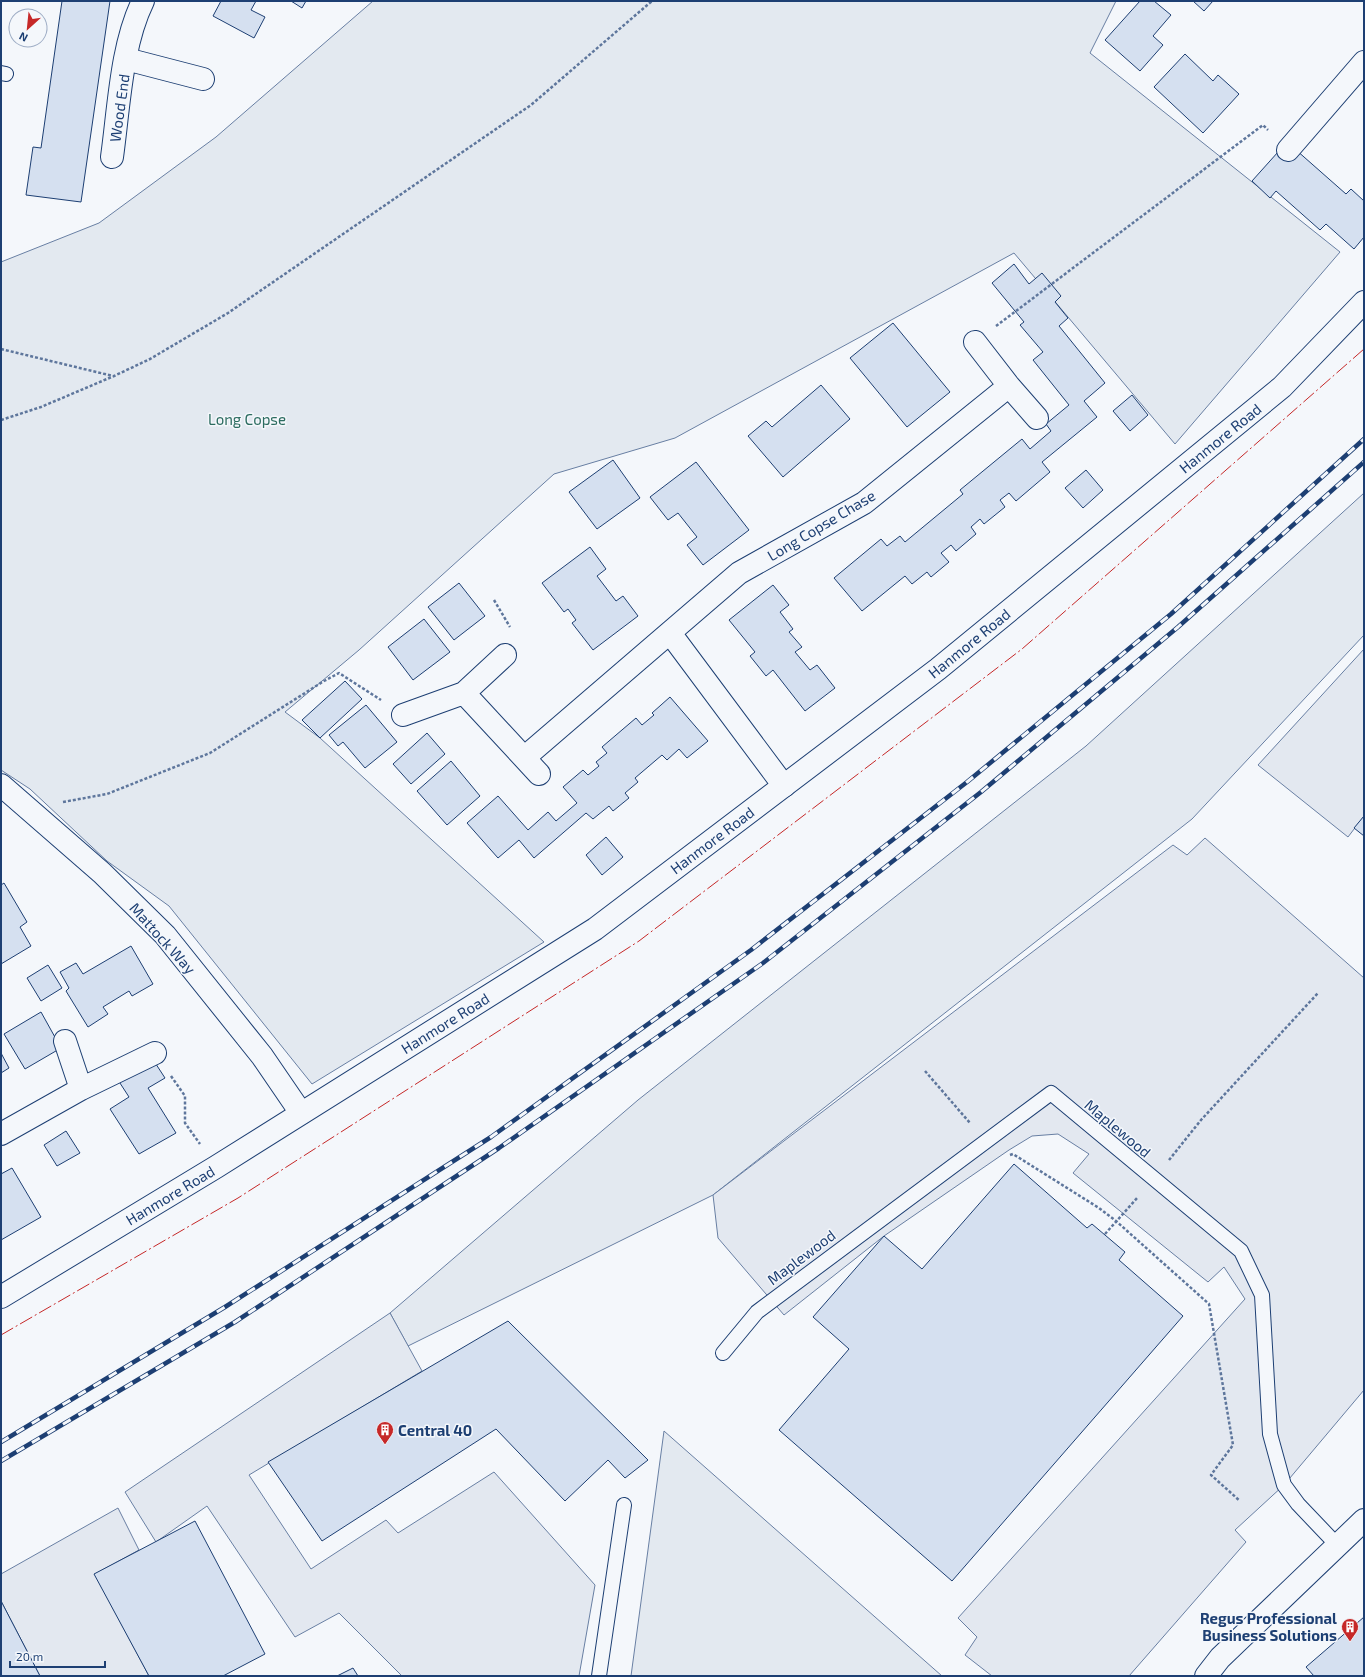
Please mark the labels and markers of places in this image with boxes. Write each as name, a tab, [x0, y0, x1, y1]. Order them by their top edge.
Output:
building icon: Central 40	[375, 1420, 395, 1445]
place label: Central 40	[398, 1421, 472, 1439]
place label: Regus Professional Business Solutions	[1200, 1609, 1337, 1644]
building icon: Regus Professional Business Solutions	[1340, 1617, 1360, 1642]

